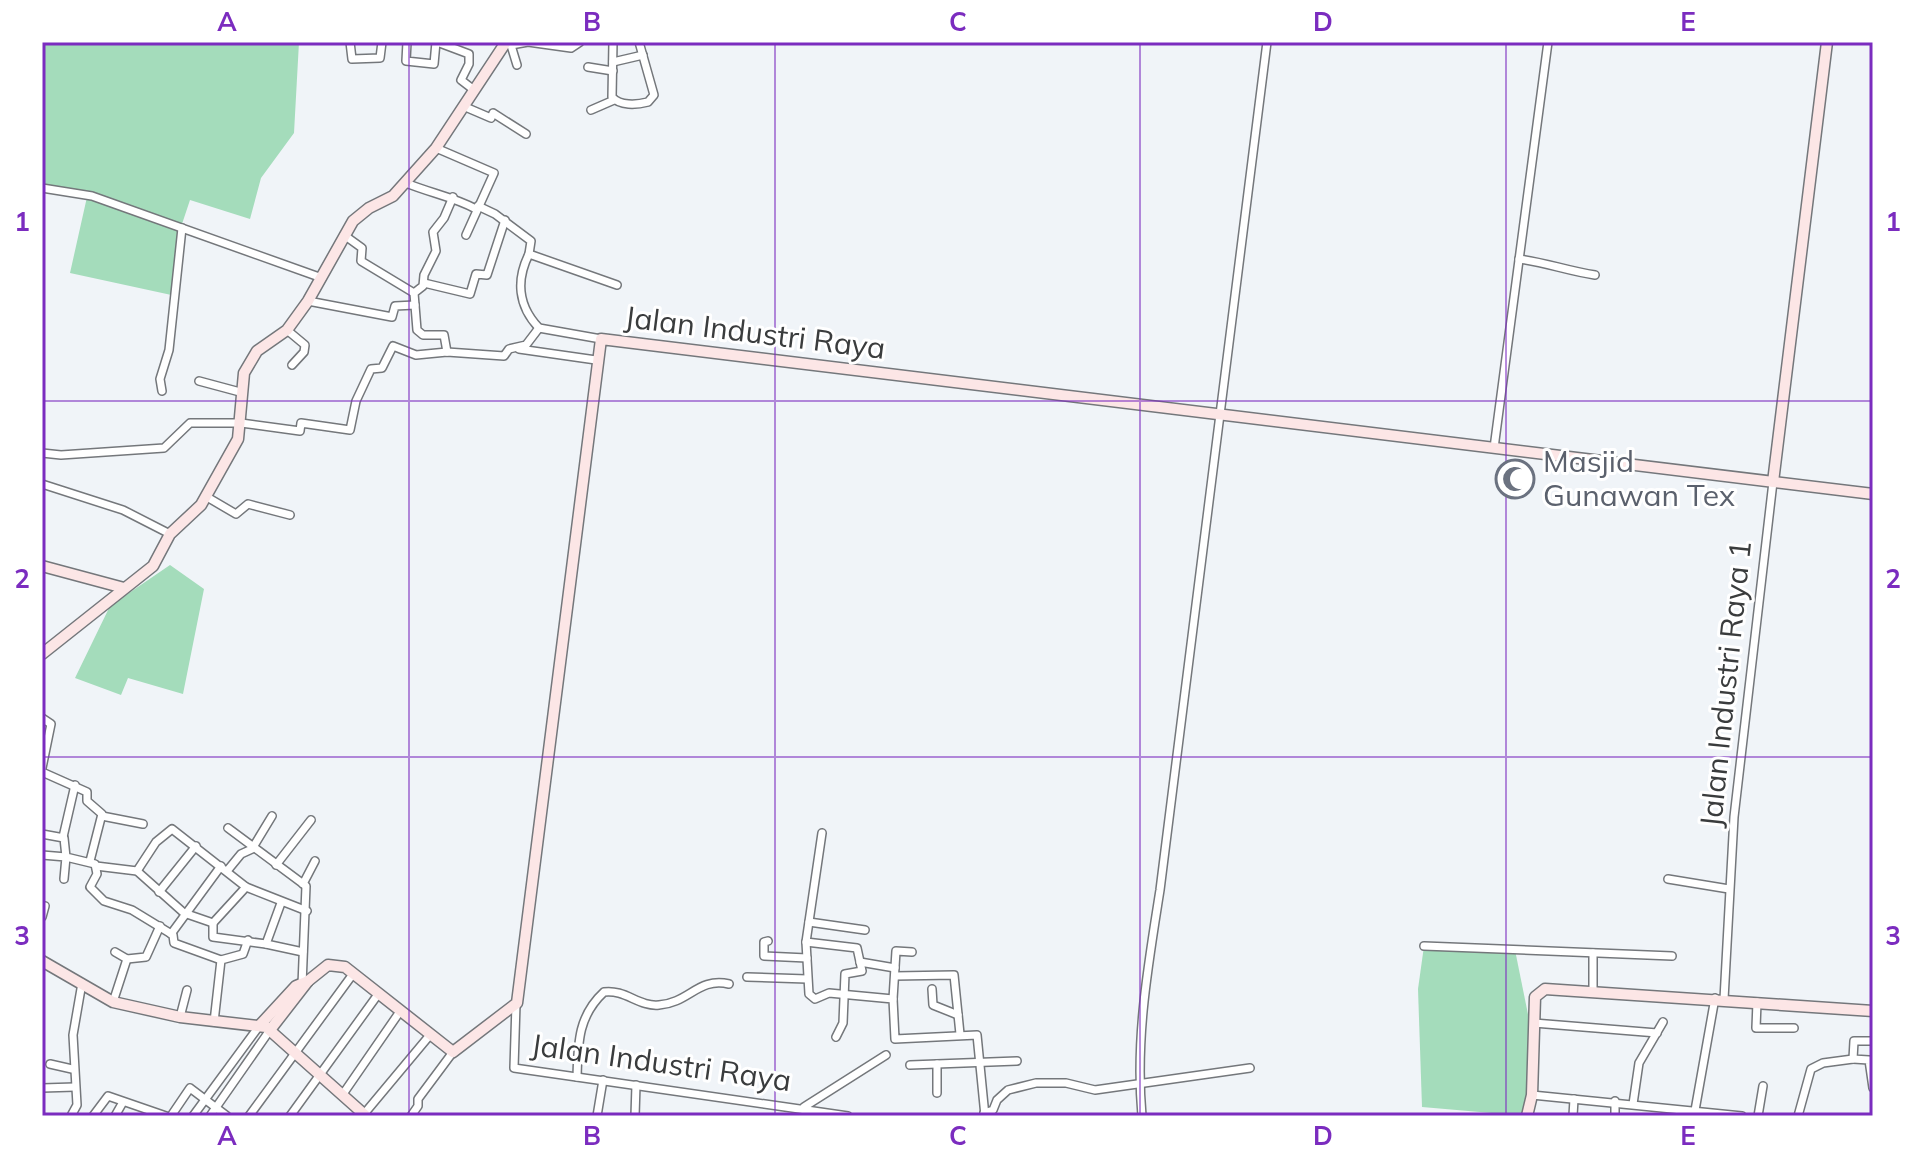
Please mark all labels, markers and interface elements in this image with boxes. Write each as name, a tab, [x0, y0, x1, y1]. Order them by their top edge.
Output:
text: A	[217, 5, 237, 38]
text: B	[583, 5, 601, 38]
text: C	[949, 5, 967, 38]
text: D	[1313, 5, 1333, 38]
text: E	[1680, 5, 1696, 38]
text: 1	[14, 205, 30, 238]
text: 1	[1885, 205, 1901, 238]
street label: Jalan Industri Raya	[623, 297, 888, 367]
place label: Masjid Gunawan Tex	[1543, 442, 1735, 514]
mosque icon: Masjid Gunawan Tex	[1494, 458, 1536, 500]
street label: Jalan Industri Raya 1	[1691, 539, 1759, 829]
text: 2	[14, 562, 30, 595]
text: 2	[1885, 562, 1901, 595]
text: 3	[14, 919, 30, 952]
text: 3	[1885, 919, 1901, 952]
street label: Jalan Industri Raya	[529, 1025, 794, 1099]
text: A	[217, 1119, 237, 1152]
text: B	[583, 1119, 601, 1152]
text: C	[949, 1119, 967, 1152]
text: D	[1313, 1119, 1333, 1152]
text: E	[1680, 1119, 1696, 1152]

